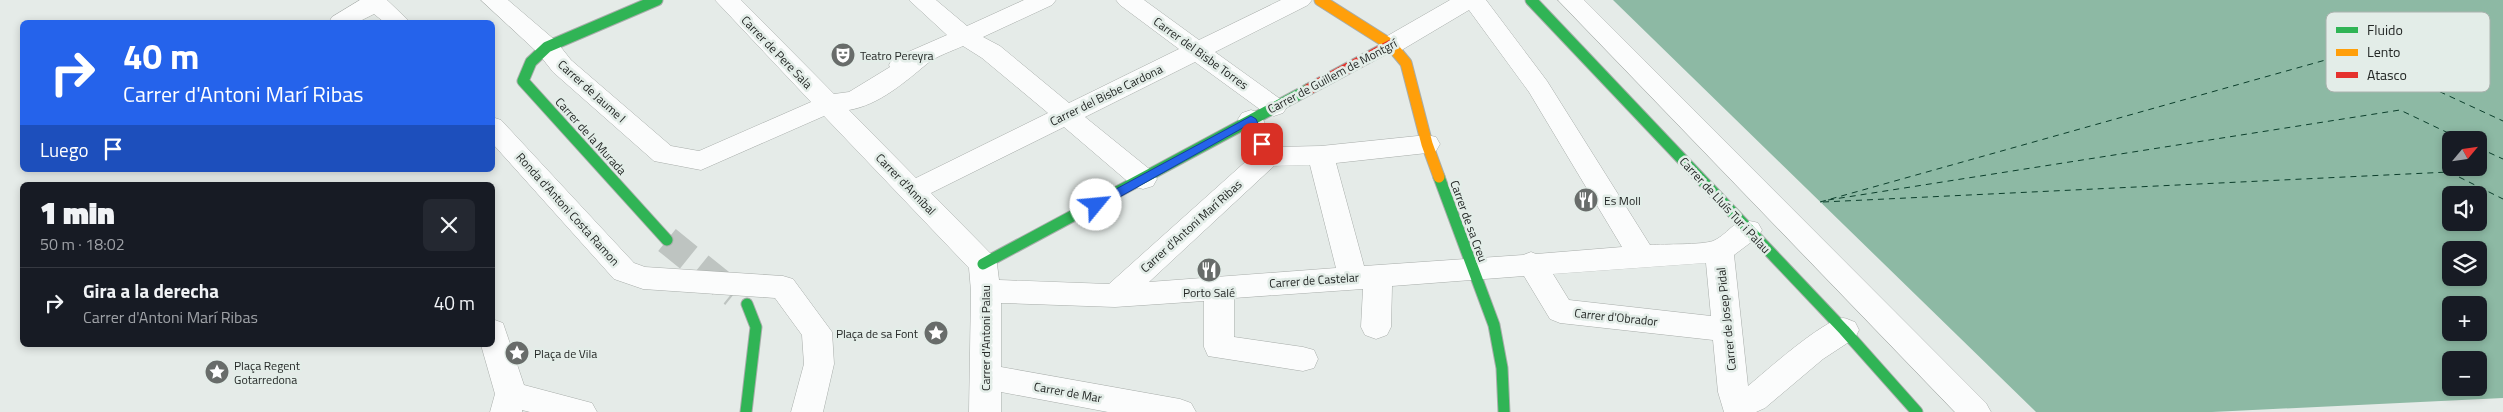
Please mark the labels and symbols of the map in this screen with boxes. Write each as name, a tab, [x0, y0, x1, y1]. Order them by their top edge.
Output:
street label: Carrer de Pere Sala	[737, 11, 817, 93]
street label: Carrer del Bisbe Torres	[1150, 12, 1253, 94]
legend	[2326, 12, 2490, 92]
text: Fluido	[2367, 19, 2403, 40]
street label: Carrer de Guillem de Montgrí	[1264, 33, 1401, 118]
text: Lento	[2367, 41, 2401, 62]
theatre icon: Teatro Pereyra	[830, 42, 856, 68]
place label: Teatro Pereyra	[860, 46, 934, 65]
street label: Carrer de Jaume I	[554, 55, 630, 127]
street label: Carrer del Bisbe Cardona	[1046, 59, 1166, 131]
text: Atasco	[2367, 64, 2407, 85]
street label: Carrer de la Murada	[551, 93, 631, 179]
pin	[1241, 123, 1283, 165]
north arrow	[2442, 131, 2488, 176]
street label: Ronda d'Antoni Costa Ramon	[512, 148, 624, 270]
street label: Carrer d'Anníbal	[871, 149, 941, 219]
street label: Carrer de Lluís Tur i Palau	[1675, 152, 1775, 258]
street label: Carrer d'Antoni Marí Ribas	[1136, 175, 1246, 277]
street label: Carrer de sa Creu	[1445, 177, 1493, 265]
position arrow	[1069, 178, 1121, 230]
restaurant icon: Es Moll	[1573, 187, 1599, 213]
place label: Es Moll	[1604, 191, 1641, 210]
restaurant icon: Porto Salé	[1196, 257, 1222, 283]
street label: Carrer de Josep Pidal	[1711, 266, 1741, 372]
street label: Carrer de Castelar	[1268, 267, 1360, 293]
place label: Porto Salé	[1183, 283, 1235, 302]
street label: Carrer d'Antoni Palau	[976, 285, 995, 391]
street label: Carrer d'Obrador	[1573, 303, 1659, 331]
place icon: Plaça de sa Font	[923, 320, 949, 346]
place label: Plaça de sa Font	[836, 324, 919, 343]
place icon: Plaça de Vila	[504, 340, 530, 366]
place label: Plaça de Vila	[534, 344, 597, 363]
place label: Plaça Regent Gotarredona	[234, 356, 301, 389]
place icon: Plaça Regent Gotarredona	[204, 359, 230, 385]
street label: Carrer de Mar	[1032, 377, 1104, 407]

